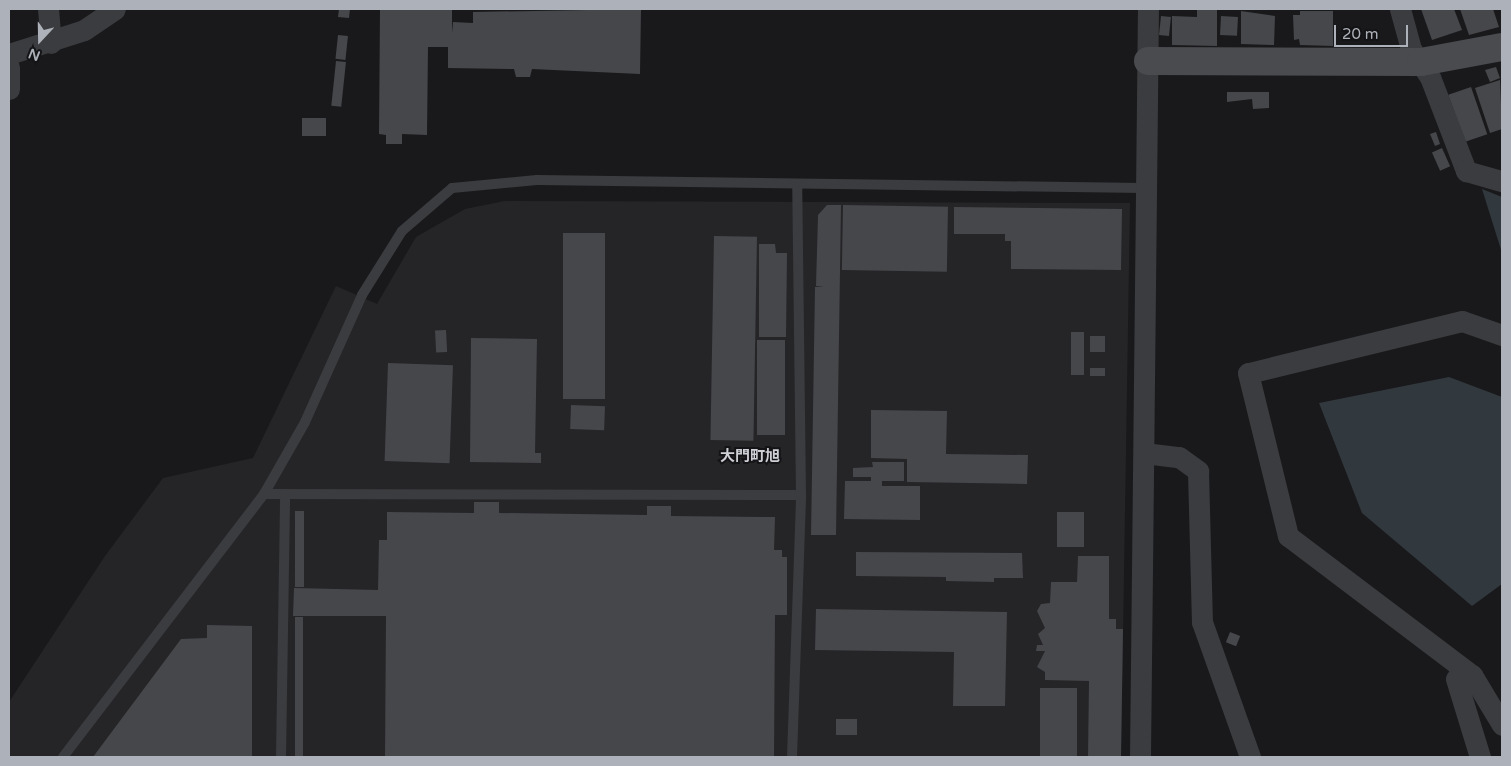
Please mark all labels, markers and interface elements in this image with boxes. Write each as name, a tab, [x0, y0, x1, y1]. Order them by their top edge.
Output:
north arrow	[15, 15, 65, 65]
scale bar	[1336, 15, 1410, 47]
text: 20 m	[1342, 25, 1379, 43]
text: N	[26, 45, 43, 64]
district label: 大門町旭	[720, 448, 780, 466]

